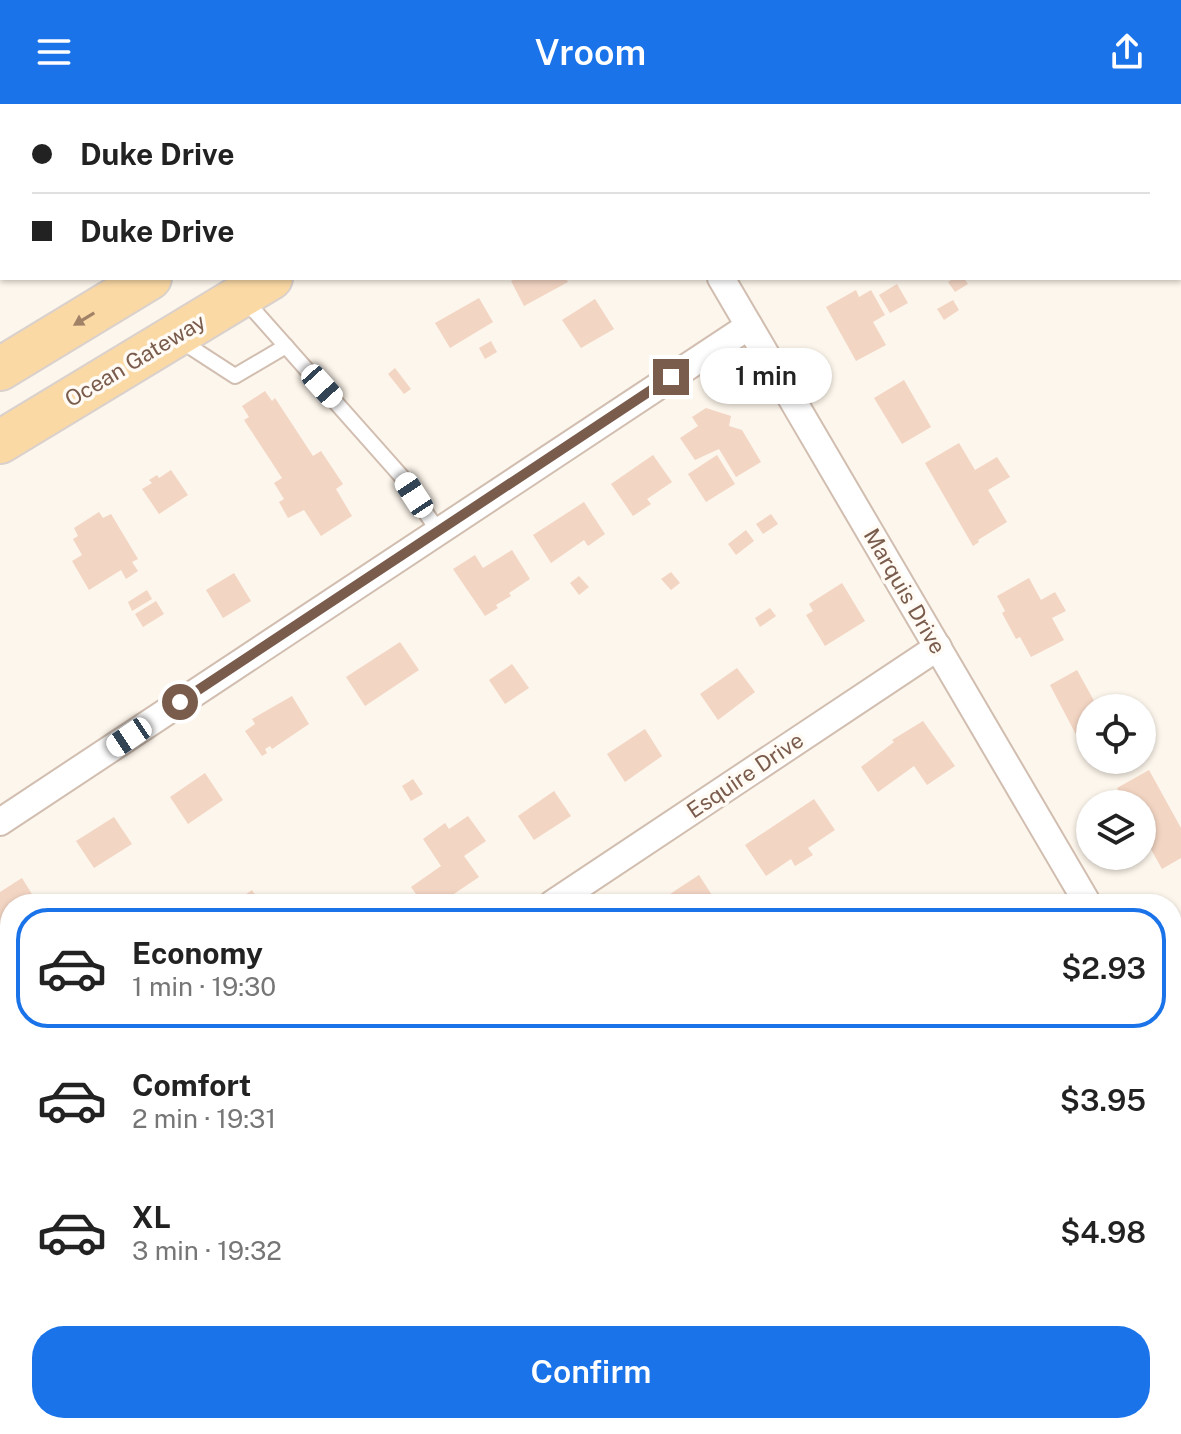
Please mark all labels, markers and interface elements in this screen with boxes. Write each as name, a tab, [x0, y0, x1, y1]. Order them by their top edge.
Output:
icon: menu	[32, 30, 76, 74]
icon: share	[1105, 30, 1149, 74]
text: Vroom	[535, 31, 646, 73]
text: Duke Drive	[80, 136, 235, 172]
text: Duke Drive	[80, 213, 235, 249]
street label: Ocean Gateway	[60, 308, 210, 412]
one-way arrow	[73, 311, 95, 325]
callout: 1 min	[699, 349, 831, 405]
route end	[653, 359, 689, 395]
car	[297, 360, 347, 412]
text: 1 min	[735, 360, 797, 391]
car	[391, 468, 437, 522]
street label: Marquis Drive	[859, 524, 951, 658]
route start	[162, 684, 198, 720]
map controls	[1076, 694, 1156, 870]
button: locate	[1076, 694, 1156, 774]
car	[102, 714, 156, 760]
street label: Esquire Drive	[682, 727, 808, 823]
button: layers	[1076, 790, 1156, 870]
icon: car	[36, 932, 108, 1004]
text: Economy	[132, 935, 263, 971]
text: $2.93	[1061, 950, 1146, 986]
text: 1 min · 19:30	[132, 971, 276, 1002]
icon: car	[36, 1064, 108, 1136]
text: Comfort	[132, 1067, 251, 1103]
text: $3.95	[1060, 1082, 1146, 1118]
text: 2 min · 19:31	[132, 1103, 276, 1134]
icon: car	[36, 1196, 108, 1268]
text: XL	[132, 1199, 171, 1235]
text: $4.98	[1060, 1214, 1146, 1250]
text: 3 min · 19:32	[132, 1235, 282, 1266]
button: Confirm	[32, 1326, 1150, 1418]

